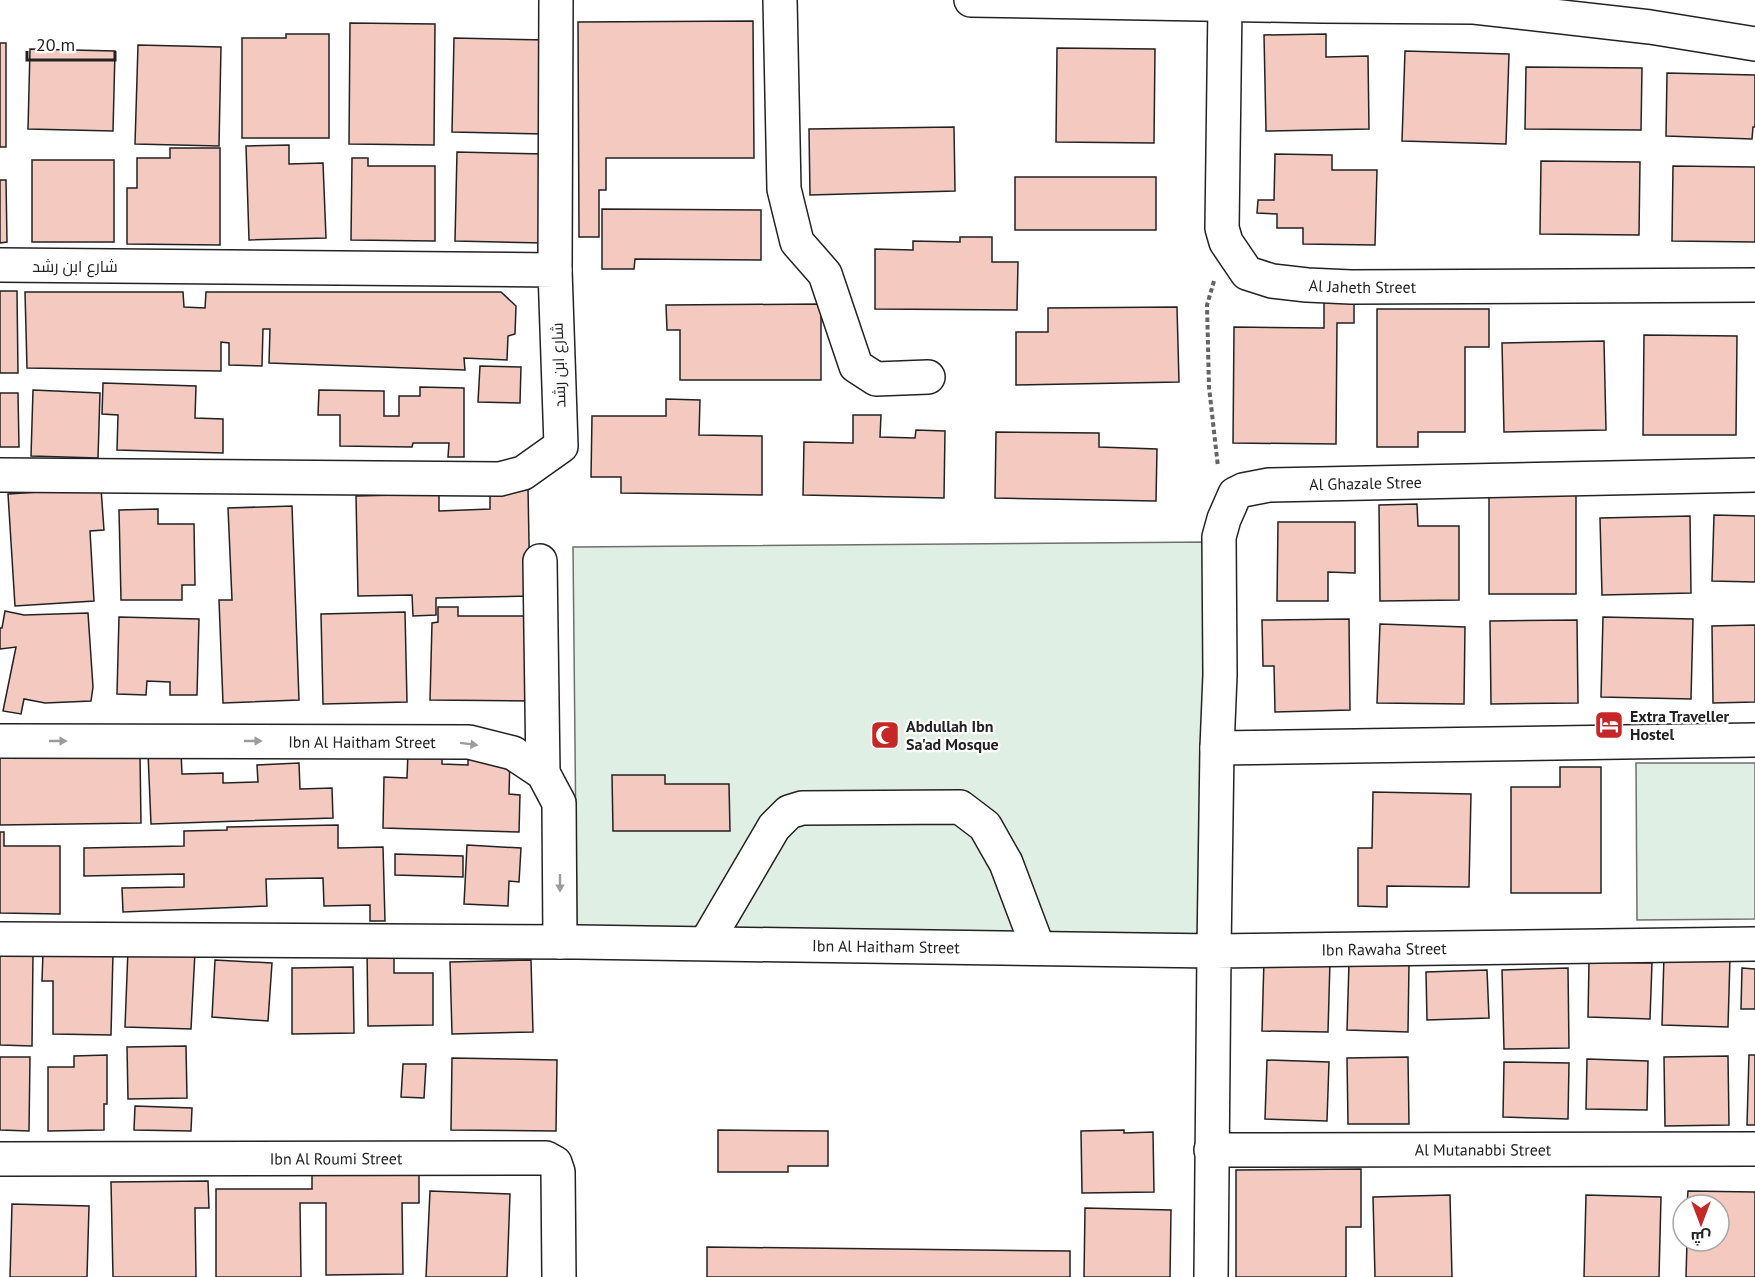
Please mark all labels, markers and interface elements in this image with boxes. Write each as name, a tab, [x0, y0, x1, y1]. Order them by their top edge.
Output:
scale bar	[27, 24, 116, 62]
text: 20 m	[36, 33, 75, 56]
street label: شارع ابن رشد	[32, 256, 118, 278]
street label: Al Jaheth Street	[1308, 275, 1417, 297]
street label: شارع ابن رشد	[547, 322, 571, 408]
street label: Al Ghazale Stree	[1309, 472, 1422, 494]
place label: Extra Traveller Hostel	[1630, 706, 1730, 744]
hotel icon: Extra Traveller Hostel	[1593, 709, 1625, 741]
place label: Abdullah Ibn Sa'ad Mosque	[906, 716, 999, 754]
mosque icon: Abdullah Ibn Sa'ad Mosque	[869, 719, 901, 751]
street label: Ibn Al Haitham Street	[288, 732, 436, 752]
one-way arrow	[49, 736, 68, 746]
one-way arrow	[244, 737, 263, 746]
one-way arrow	[460, 739, 479, 748]
one-way arrow	[555, 873, 565, 892]
street label: Ibn Al Haitham Street	[812, 935, 960, 957]
street label: Ibn Rawaha Street	[1321, 938, 1447, 960]
street label: Al Mutanabbi Street	[1415, 1139, 1552, 1160]
street label: Ibn Al Roumi Street	[270, 1148, 403, 1169]
north arrow	[1671, 1193, 1731, 1253]
text: ش	[1691, 1228, 1711, 1248]

